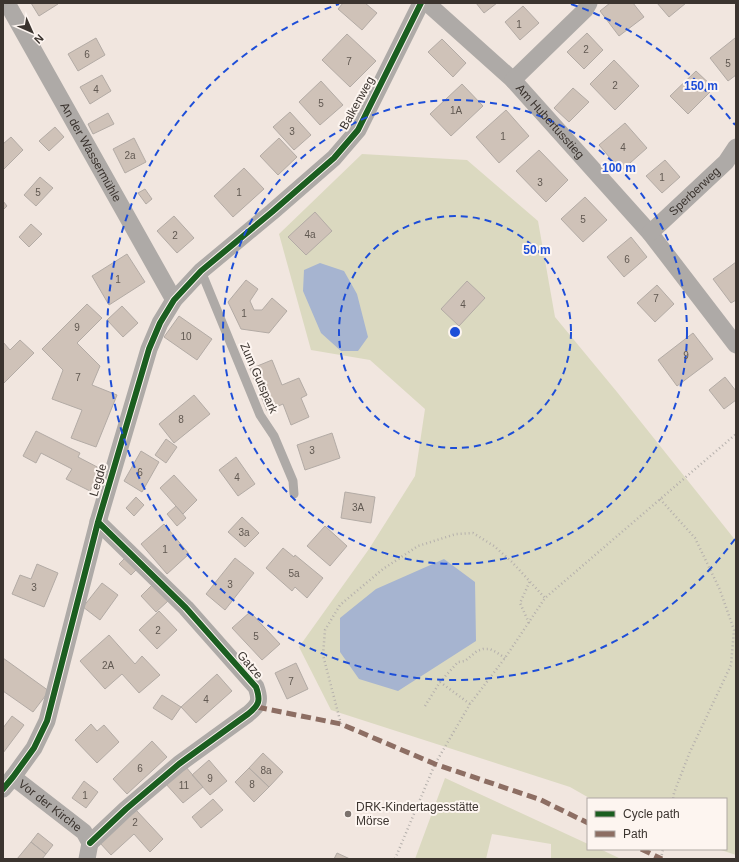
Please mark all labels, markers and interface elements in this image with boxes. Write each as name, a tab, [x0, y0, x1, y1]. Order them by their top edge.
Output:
north arrow	[12, 12, 52, 52]
house number: 1	[516, 19, 522, 30]
text: N	[32, 32, 46, 46]
house number: 2	[583, 44, 589, 55]
house number: 6	[84, 49, 90, 60]
house number: 7	[346, 56, 352, 67]
house number: 5	[725, 58, 731, 69]
street label: Balkenweg	[337, 74, 377, 132]
text: 150 m	[684, 79, 718, 93]
house number: 2	[612, 80, 618, 91]
street label: Am Hubertusstieg	[513, 81, 587, 162]
house number: 4	[93, 84, 99, 95]
house number: 5	[318, 98, 324, 109]
street label: An der Wassermühle	[57, 100, 124, 204]
house number: 1A	[450, 105, 462, 116]
house number: 3	[289, 126, 295, 137]
house number: 1	[500, 131, 506, 142]
house number: 4	[620, 142, 626, 153]
house number: 2a	[124, 150, 136, 161]
text: 100 m	[602, 161, 636, 175]
street label: Sperberweg	[666, 164, 723, 219]
house number: 1	[659, 172, 665, 183]
house number: 3	[537, 177, 543, 188]
house number: 5	[35, 187, 41, 198]
house number: 1	[236, 187, 242, 198]
house number: 5	[580, 214, 586, 225]
house number: 4a	[304, 229, 316, 240]
house number: 2	[172, 230, 178, 241]
text: 50 m	[523, 243, 551, 257]
house number: 6	[624, 254, 630, 265]
house number: 1	[115, 274, 121, 285]
house number: 7	[653, 293, 659, 304]
house number: 4	[460, 299, 466, 310]
house number: 1	[241, 308, 247, 319]
house number: 9	[74, 322, 80, 333]
centre of rings	[448, 325, 462, 339]
house number: 10	[180, 331, 192, 342]
street label: Zum Gutspark	[237, 340, 281, 416]
house number: 9	[683, 350, 689, 361]
house number: 7	[75, 372, 81, 383]
house number: 8	[178, 414, 184, 425]
house number: 3	[309, 445, 315, 456]
street label: Legde	[86, 462, 110, 498]
house number: 6	[137, 467, 143, 478]
house number: 4	[234, 472, 240, 483]
house number: 3A	[352, 502, 364, 513]
house number: 3a	[238, 527, 250, 538]
house number: 1	[162, 544, 168, 555]
house number: 5a	[288, 568, 300, 579]
house number: 3	[227, 579, 233, 590]
house number: 3	[31, 582, 37, 593]
house number: 2	[155, 625, 161, 636]
house number: 5	[253, 631, 259, 642]
street label: Gatze	[234, 648, 266, 682]
house number: 2A	[102, 660, 114, 671]
house number: 7	[288, 676, 294, 687]
house number: 4	[203, 694, 209, 705]
house number: 6	[137, 763, 143, 774]
house number: 8a	[260, 765, 272, 776]
house number: 9	[207, 773, 213, 784]
street label: Vor der Kirche	[16, 777, 85, 835]
house number: 8	[249, 779, 255, 790]
house number: 11	[179, 780, 190, 791]
house number: 1	[82, 790, 88, 801]
legend	[587, 798, 727, 850]
place label: DRK-Kindertagesstätte Mörse	[356, 800, 479, 828]
text: Cycle path	[623, 807, 680, 821]
marker: DRK-Kindertagesstätte Mörse	[343, 809, 353, 819]
house number: 2	[132, 817, 138, 828]
text: Path	[623, 827, 648, 841]

